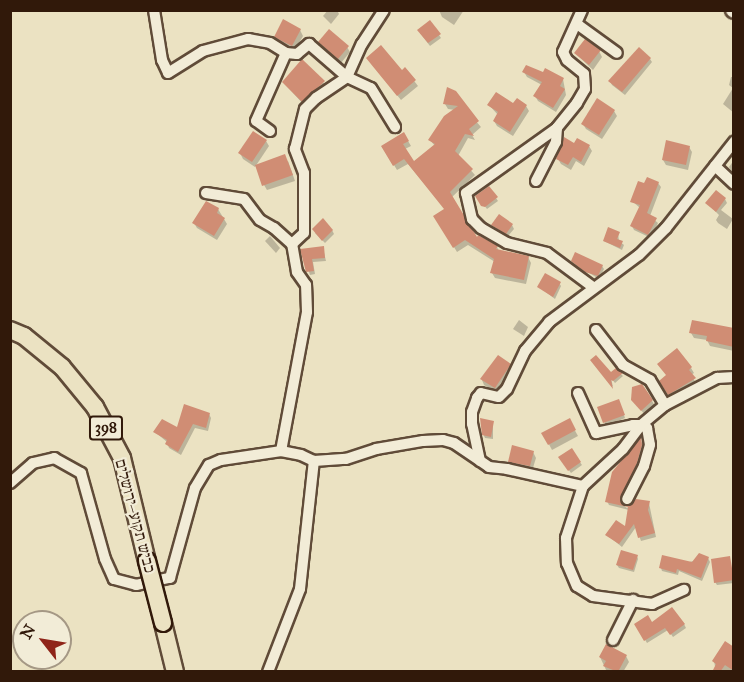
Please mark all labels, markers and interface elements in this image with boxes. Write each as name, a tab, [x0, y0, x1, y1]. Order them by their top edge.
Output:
road number: 398	[88, 416, 124, 440]
street label: כביש תקוע–ירושלים	[111, 457, 159, 575]
north arrow	[12, 610, 72, 670]
text: N	[16, 621, 39, 642]

